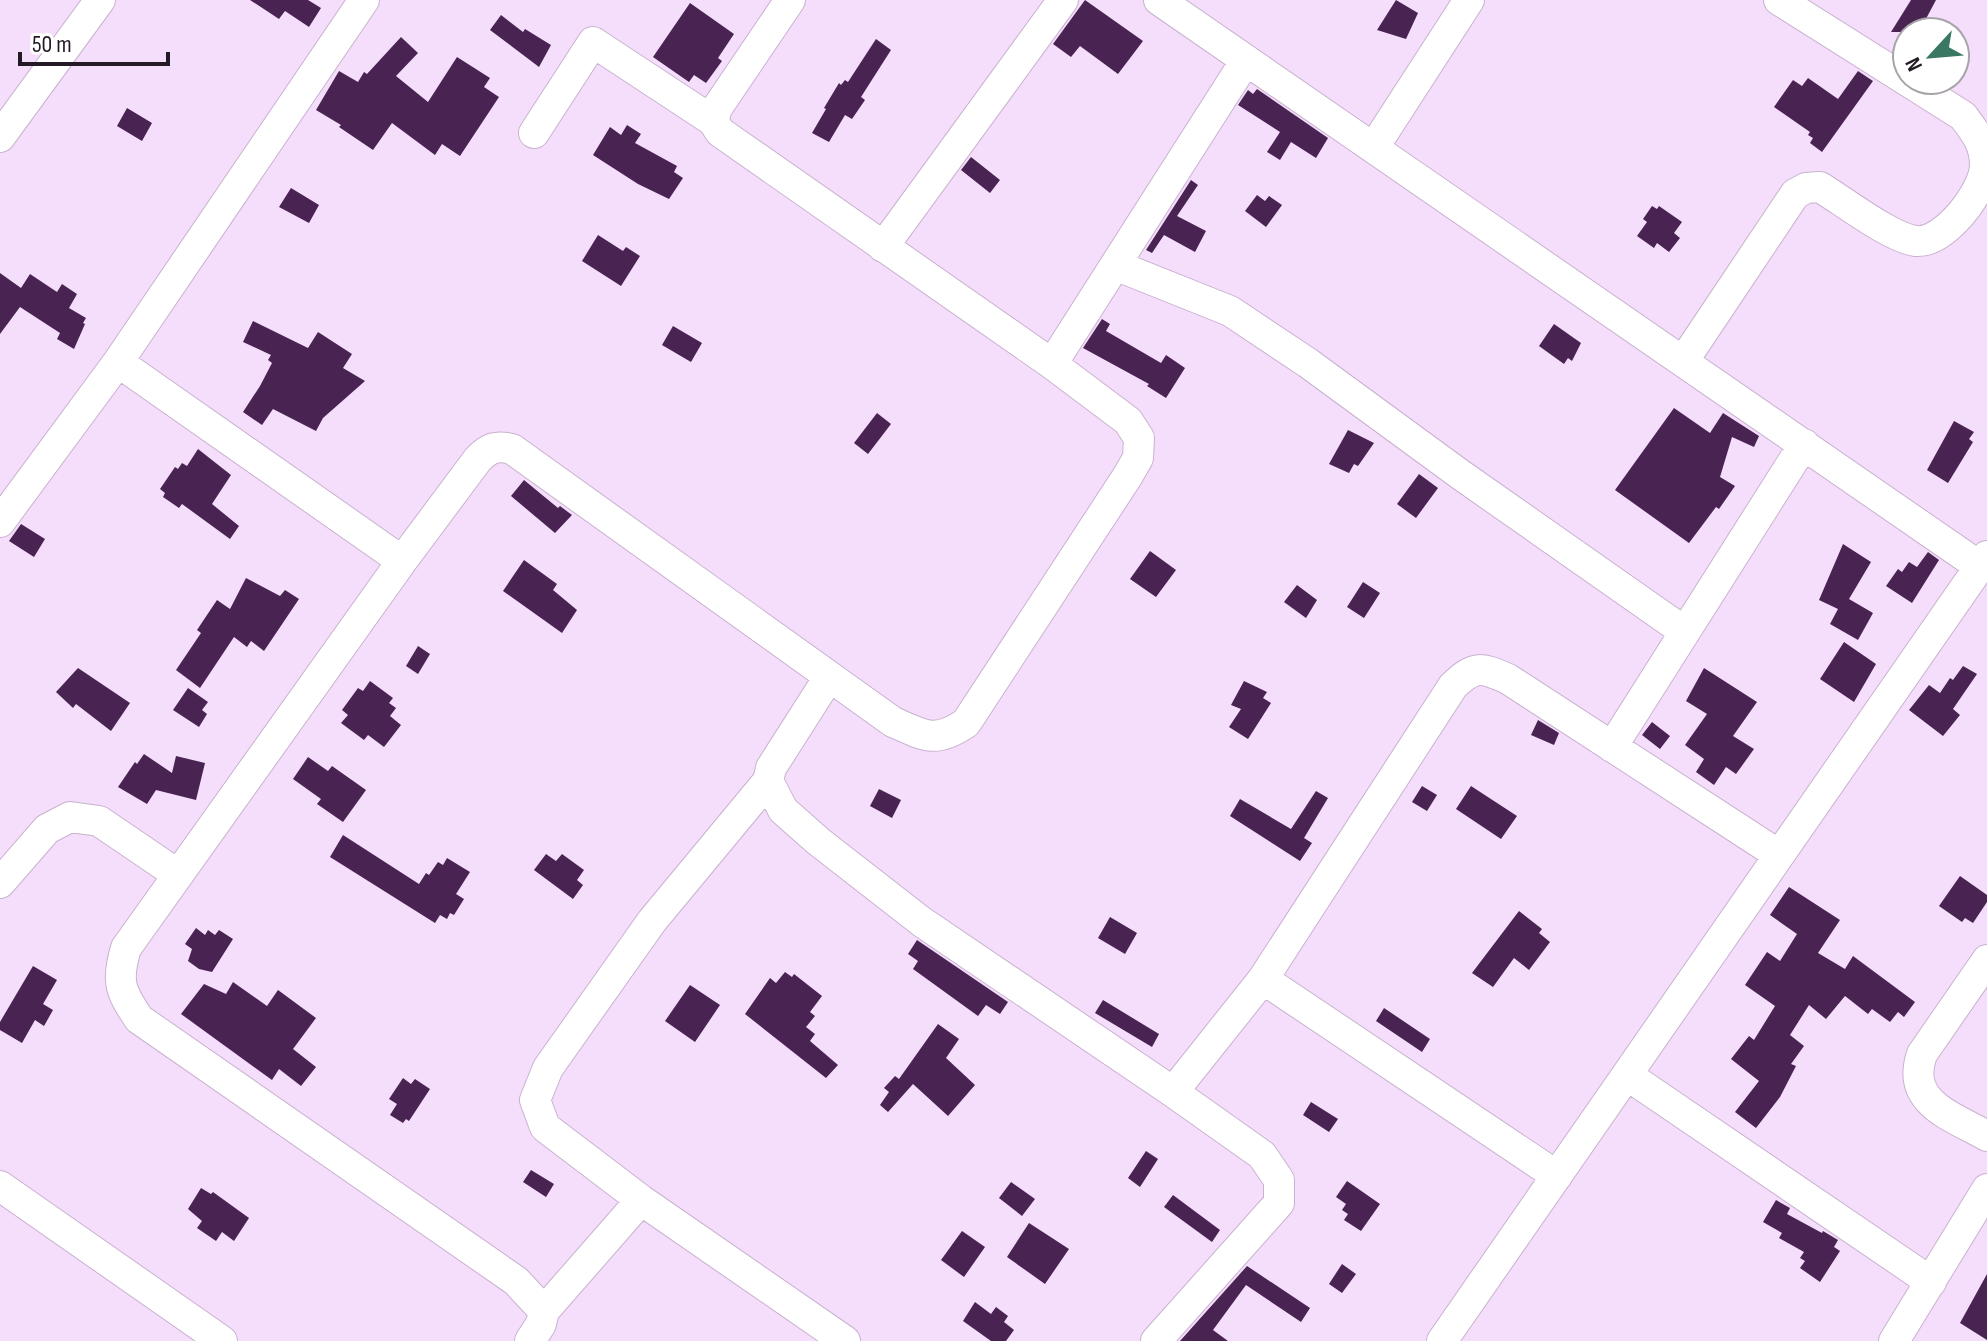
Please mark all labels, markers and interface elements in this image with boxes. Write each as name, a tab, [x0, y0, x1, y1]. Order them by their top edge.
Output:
scale bar	[20, 16, 168, 66]
north arrow	[1891, 16, 1971, 96]
text: 50 m	[32, 30, 72, 59]
text: N	[1900, 53, 1929, 75]

